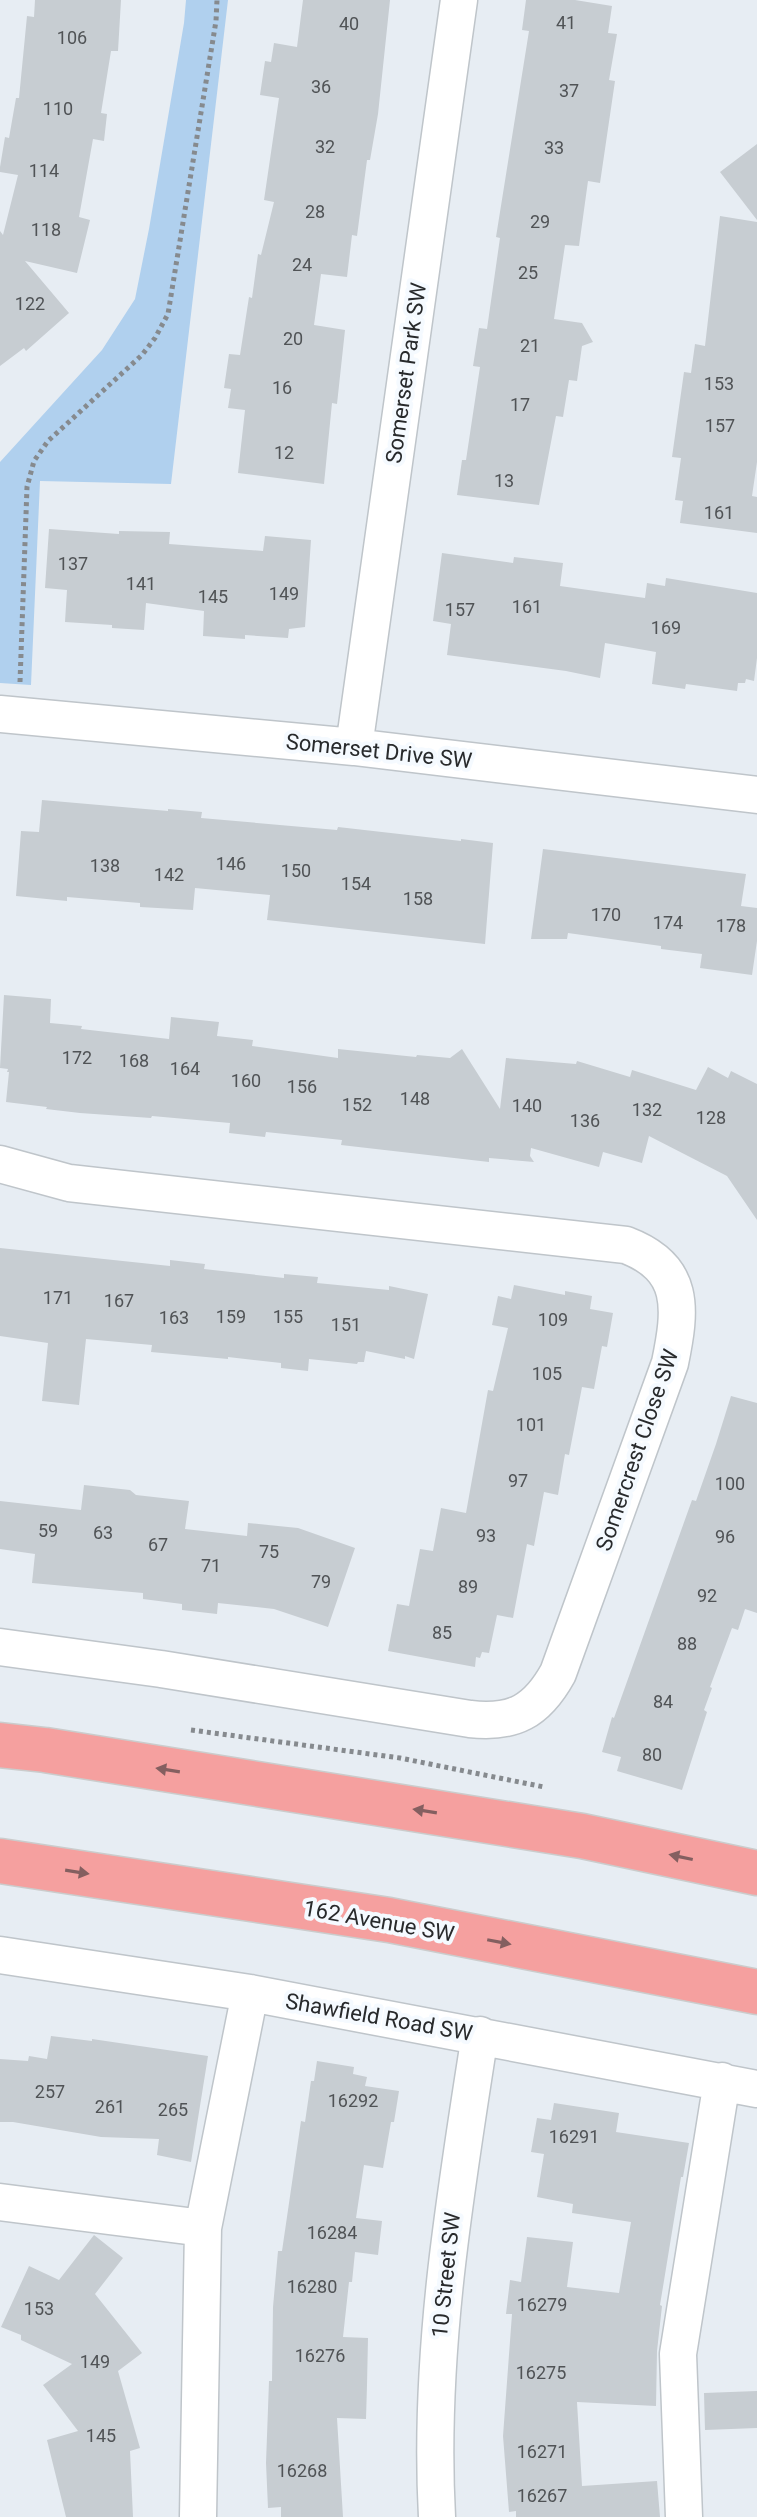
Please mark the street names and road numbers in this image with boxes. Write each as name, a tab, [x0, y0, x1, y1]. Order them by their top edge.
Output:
street label: Somerset Park SW	[381, 281, 431, 465]
street label: Somerset Drive SW	[285, 729, 474, 773]
street label: Somercrest Close SW	[591, 1345, 683, 1554]
street label: 162 Avenue SW	[302, 1895, 457, 1947]
street label: Shawfield Road SW	[284, 1988, 475, 2046]
street label: 10 Street SW	[427, 2210, 465, 2339]

